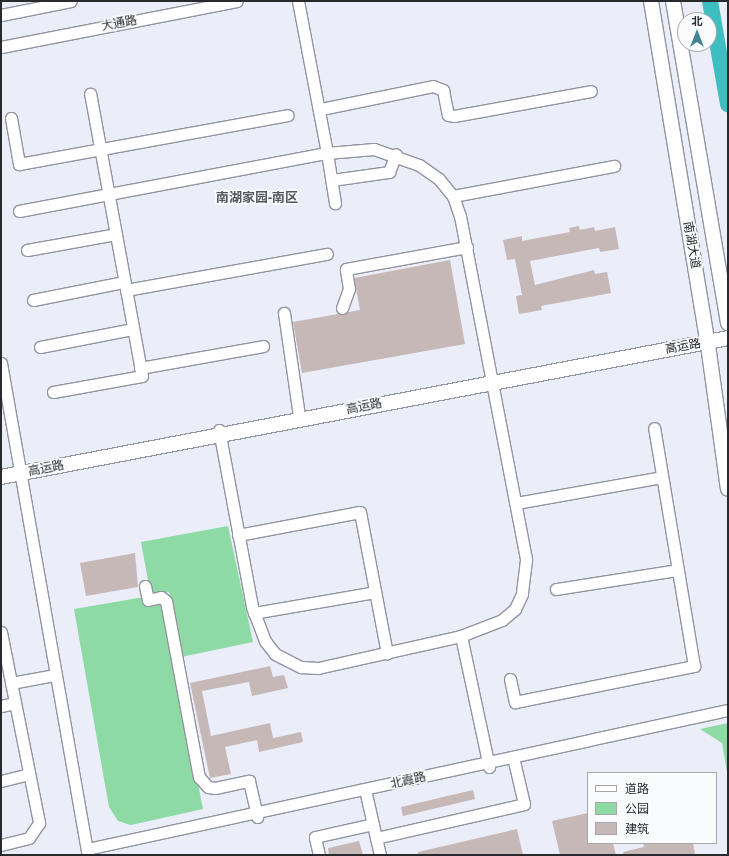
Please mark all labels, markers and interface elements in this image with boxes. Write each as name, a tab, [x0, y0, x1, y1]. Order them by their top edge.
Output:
street label: 大通路	[100, 12, 138, 34]
north arrow	[677, 12, 717, 52]
text: 北	[692, 13, 703, 28]
district label: 南湖家园-南区	[216, 189, 298, 205]
street label: 南湖大道	[681, 220, 703, 270]
street label: 高运路	[664, 336, 702, 356]
street label: 高运路	[345, 395, 383, 417]
street label: 高运路	[27, 457, 65, 479]
street label: 北霞路	[389, 769, 427, 791]
legend	[587, 772, 717, 844]
text: 道路	[625, 780, 649, 797]
text: 公园	[625, 800, 649, 817]
text: 建筑	[625, 820, 649, 837]

